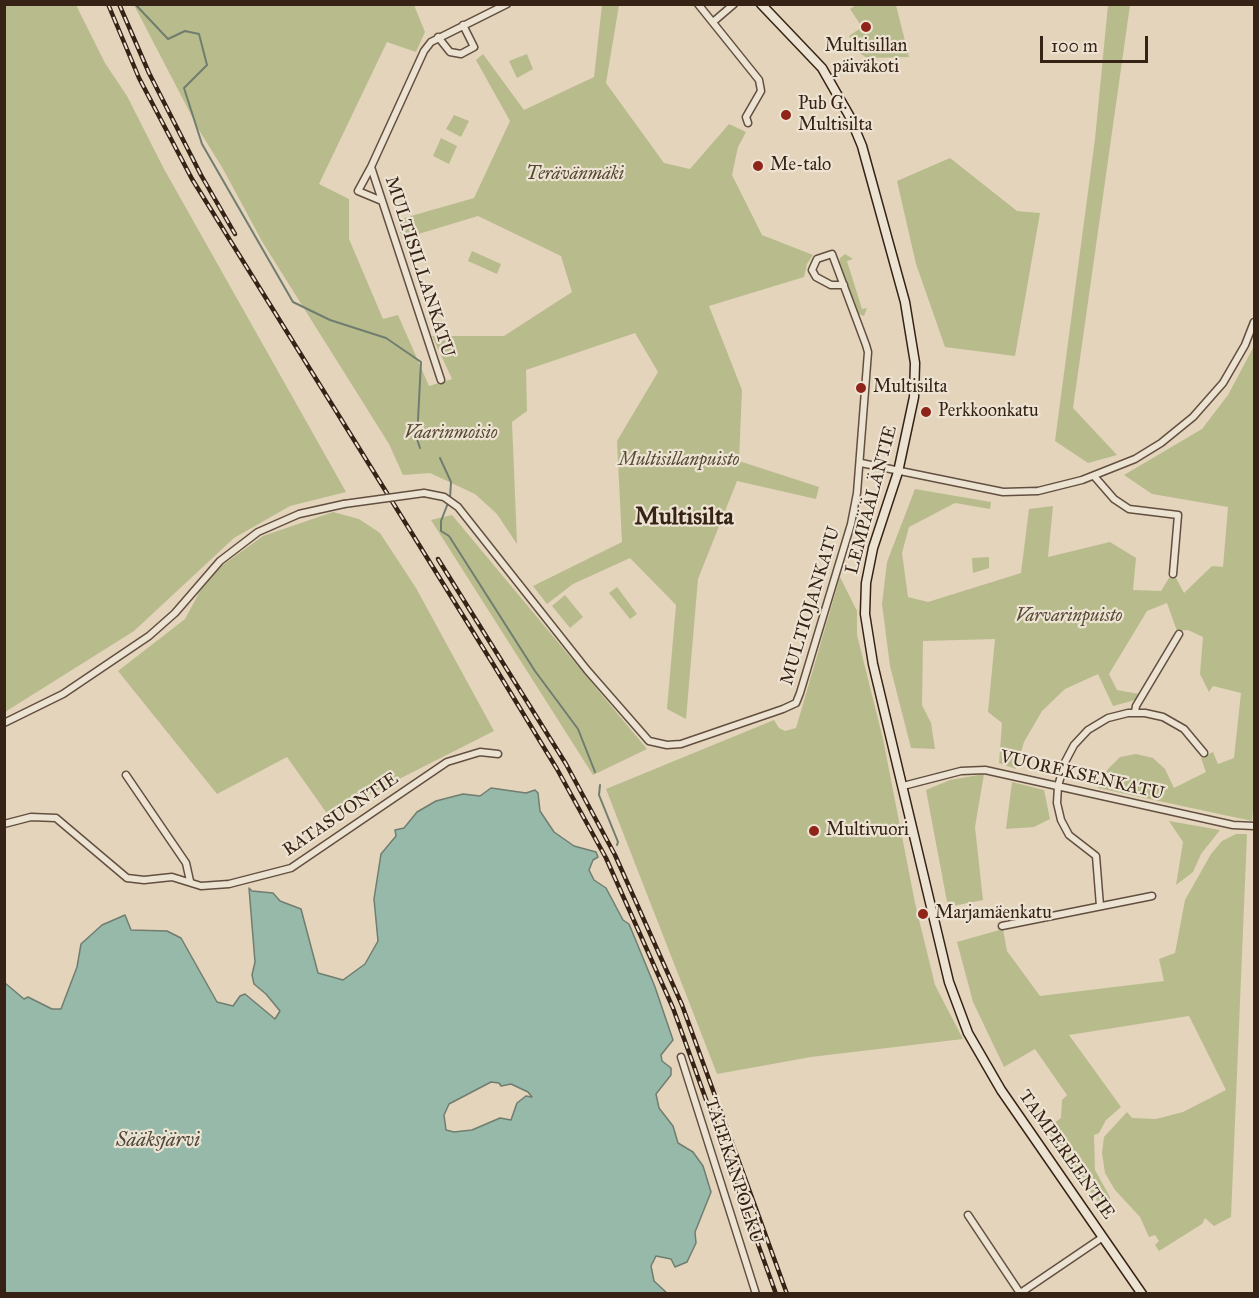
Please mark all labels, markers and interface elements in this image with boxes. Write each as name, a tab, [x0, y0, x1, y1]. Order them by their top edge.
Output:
marker: Multisillan päiväkoti	[859, 20, 873, 34]
scale bar	[1043, 24, 1151, 62]
text: 100 m	[1051, 35, 1098, 57]
place label: Multisillan päiväkoti	[825, 36, 907, 78]
place label: Pub G. Multisilta	[798, 94, 872, 136]
marker: Pub G. Multisilta	[779, 108, 793, 122]
place label: Me-talo	[770, 155, 831, 177]
marker: Me-talo	[751, 159, 765, 173]
park label: Terävänmäki	[526, 164, 624, 186]
street label: MULTISILLANKATU	[379, 174, 459, 360]
place label: Multisilta	[873, 377, 947, 399]
marker: Multisilta	[854, 381, 868, 395]
place label: Perkkoonkatu	[938, 401, 1039, 423]
marker: Perkkoonkatu	[919, 405, 933, 419]
park label: Vaarinmoisio	[404, 423, 498, 445]
street label: LEMPÄÄLÄNTIE	[842, 423, 902, 577]
park label: Multisillanpuisto	[619, 450, 739, 472]
district label: Multisilta	[634, 504, 734, 532]
street label: MULTIOJANKATU	[777, 524, 845, 688]
park label: Varvarinpuisto	[1016, 606, 1122, 628]
street label: VUOREKSENKATU	[998, 747, 1166, 805]
street label: RATASUONTIE	[279, 768, 403, 862]
place label: Multivuori	[826, 820, 909, 842]
marker: Multivuori	[807, 824, 821, 838]
place label: Marjamäenkatu	[935, 903, 1052, 925]
marker: Marjamäenkatu	[916, 907, 930, 921]
street label: TAMPEREENTIE	[1013, 1086, 1119, 1224]
street label: TATEKANPOLKU	[699, 1095, 767, 1247]
water label: Sääksjärvi	[116, 1129, 200, 1153]

